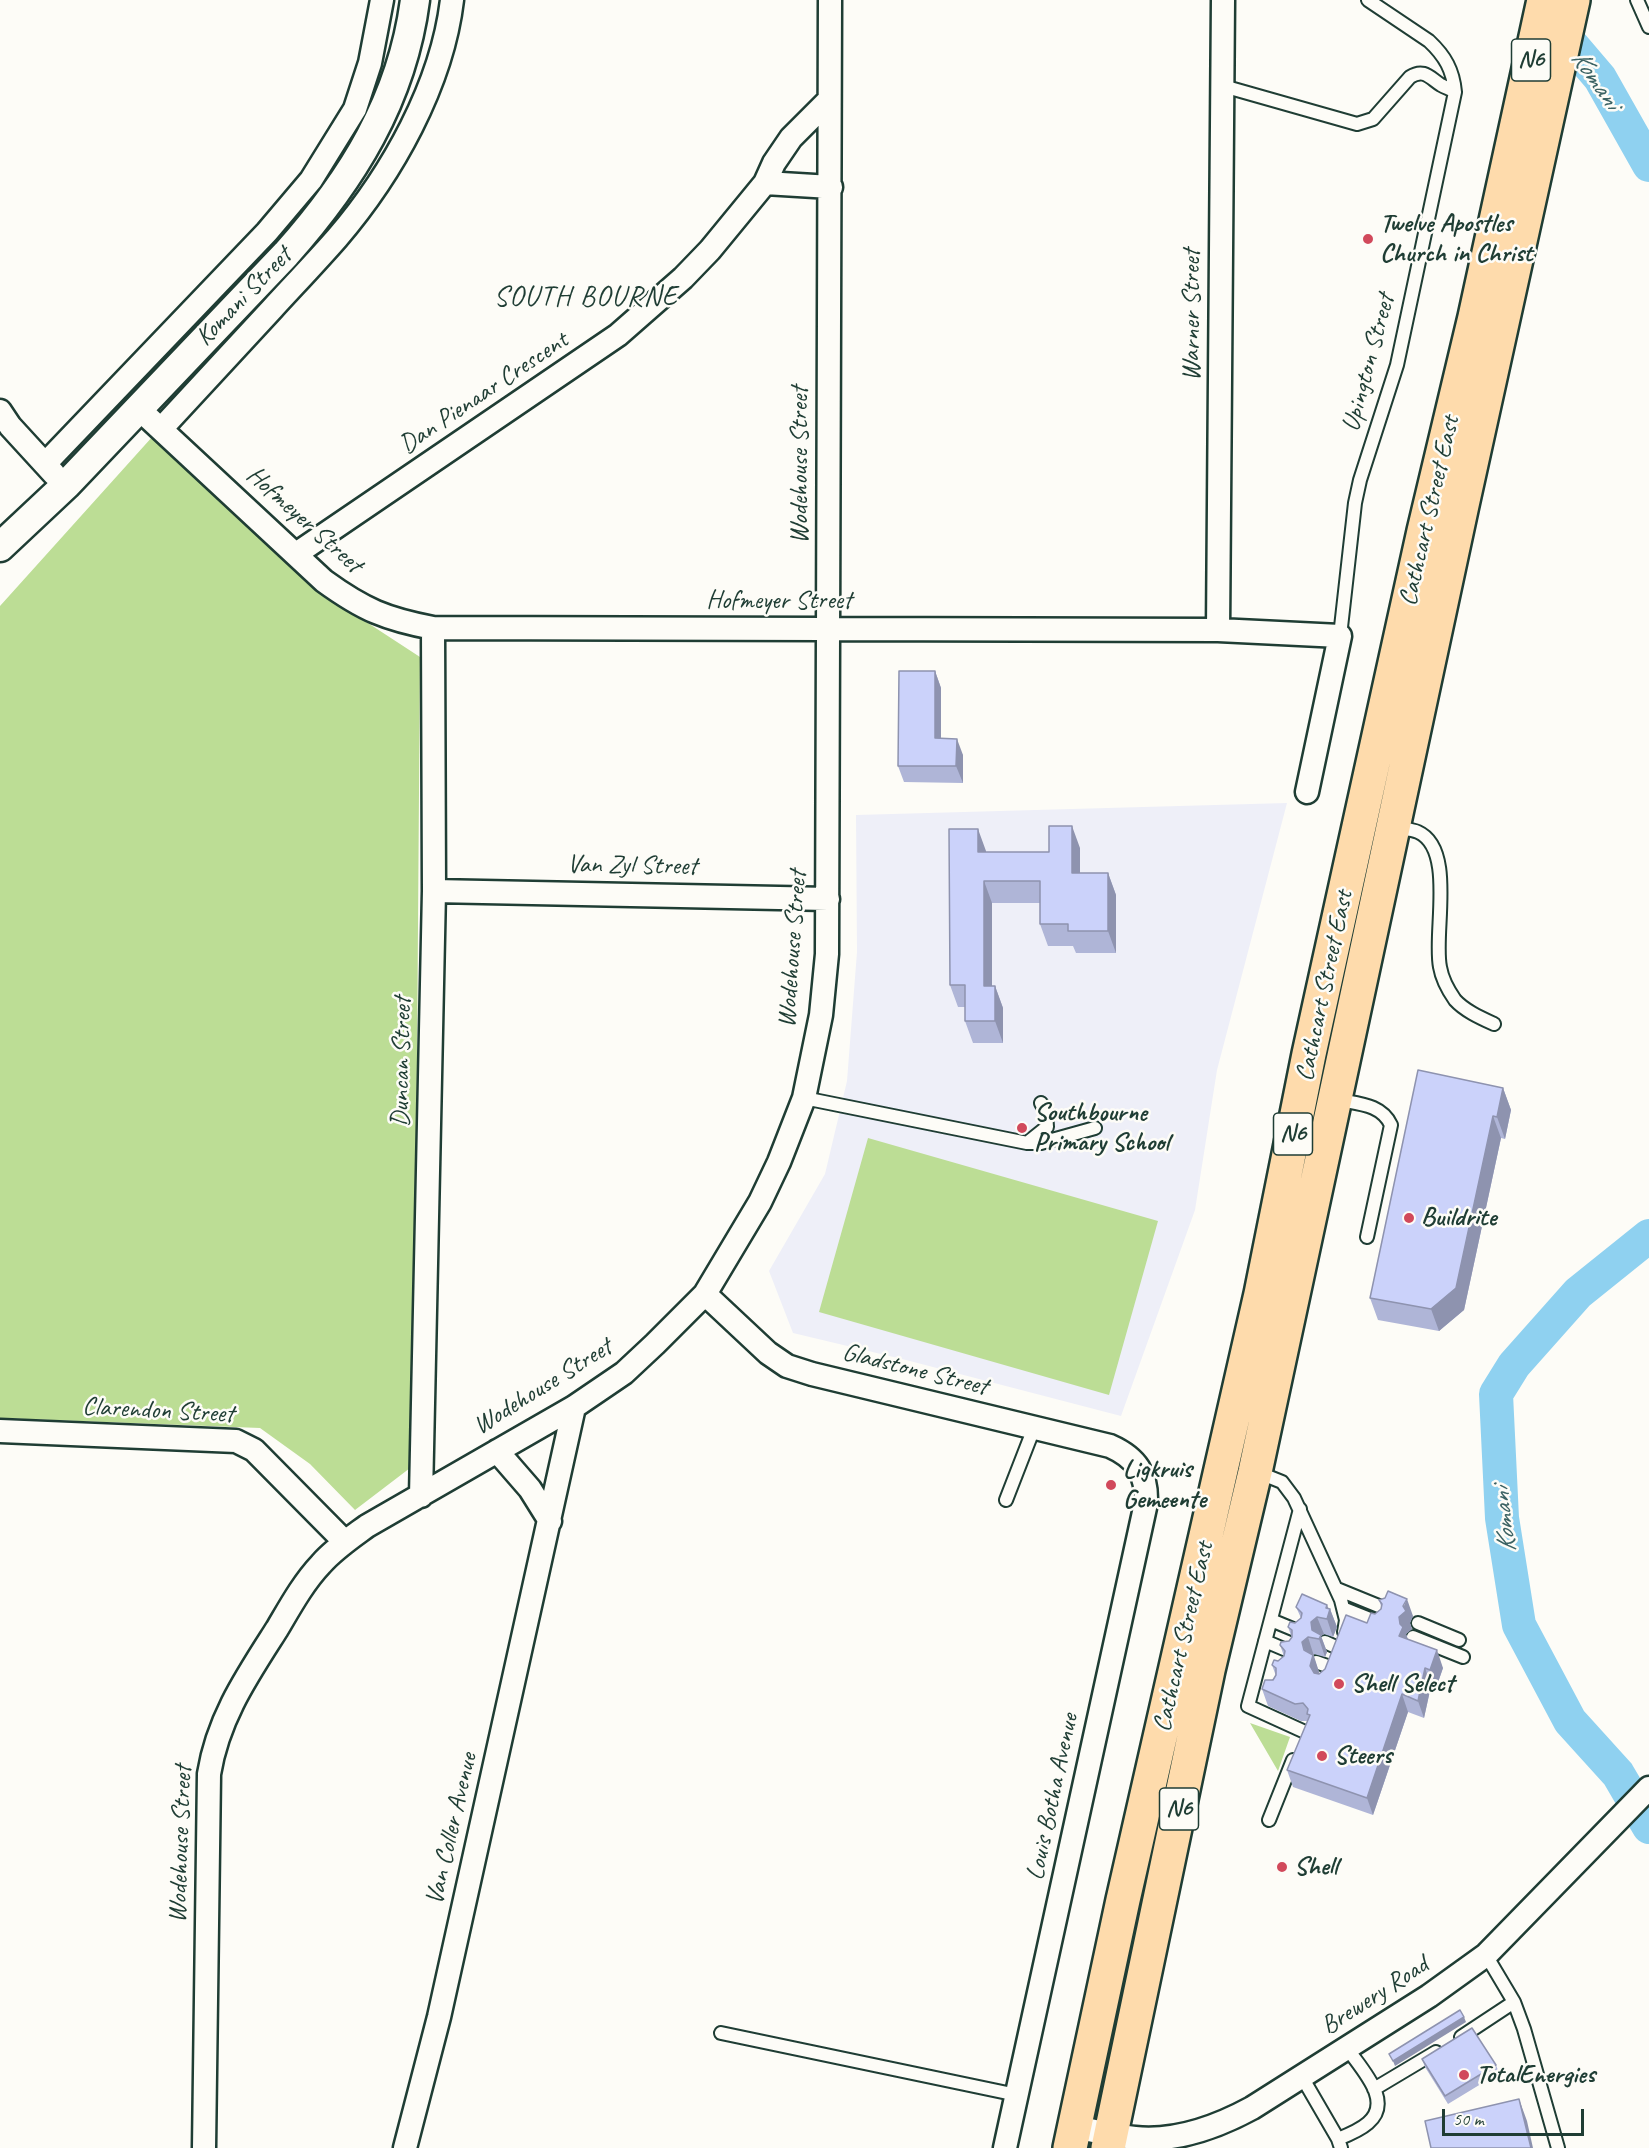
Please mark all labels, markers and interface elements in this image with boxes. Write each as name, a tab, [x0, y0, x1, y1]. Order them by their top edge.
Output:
road number: N6	[1512, 39, 1550, 81]
water label: Komani	[1563, 44, 1627, 116]
place label: Twelve Apostles Church in Christ	[1380, 208, 1532, 270]
marker: Twelve Apostles Church in Christ	[1361, 232, 1375, 246]
street label: Komani Street	[189, 241, 299, 353]
street label: Warner Street	[1176, 249, 1208, 381]
district label: SOUTH BOURNE	[495, 281, 677, 315]
street label: Upington Street	[1336, 291, 1402, 435]
street label: Dan Pienaar Crescent	[394, 325, 574, 461]
street label: Wodehouse Street	[784, 386, 816, 544]
street label: Cathcart Street East	[1393, 413, 1467, 609]
street label: Hofmeyer Street	[240, 460, 368, 580]
street label: Hofmeyer Street	[706, 585, 852, 617]
street label: Van Zyl Street	[567, 849, 697, 883]
street label: Wodehouse Street	[772, 869, 814, 1029]
street label: Cathcart Street East	[1290, 888, 1360, 1084]
street label: Duncan Street	[385, 996, 419, 1128]
place label: Southbourne Primary School	[1034, 1097, 1169, 1158]
road number: N6	[1274, 1113, 1312, 1155]
marker: Southbourne Primary School	[1015, 1121, 1029, 1135]
place label: Buildrite	[1421, 1202, 1496, 1234]
marker: Buildrite	[1402, 1211, 1416, 1225]
street label: Wodehouse Street	[468, 1332, 618, 1442]
street label: Gladstone Street	[839, 1337, 991, 1403]
street label: Clarendon Street	[81, 1391, 235, 1431]
place label: Ligkruis Gemeente	[1123, 1454, 1206, 1516]
marker: Ligkruis Gemeente	[1104, 1478, 1118, 1492]
water label: Komani	[1486, 1486, 1524, 1554]
street label: Cathcart Street East	[1147, 1539, 1221, 1735]
place label: Shell Select	[1351, 1668, 1453, 1700]
marker: Shell Select	[1332, 1677, 1346, 1691]
street label: Louis Botha Avenue	[1020, 1711, 1086, 1883]
place label: Steers	[1334, 1740, 1392, 1772]
marker: Steers	[1315, 1749, 1329, 1763]
street label: Van Coller Avenue	[419, 1750, 485, 1908]
street label: Wodehouse Street	[163, 1765, 199, 1923]
road number: N6	[1160, 1788, 1198, 1830]
place label: Shell	[1294, 1851, 1338, 1883]
marker: Shell	[1275, 1860, 1289, 1874]
street label: Brewery Road	[1316, 1950, 1434, 2042]
place label: TotalEnergies	[1476, 2059, 1595, 2091]
marker: TotalEnergies	[1457, 2068, 1471, 2082]
scale bar	[1445, 2097, 1588, 2135]
text: 50 m	[1453, 2108, 1484, 2130]

